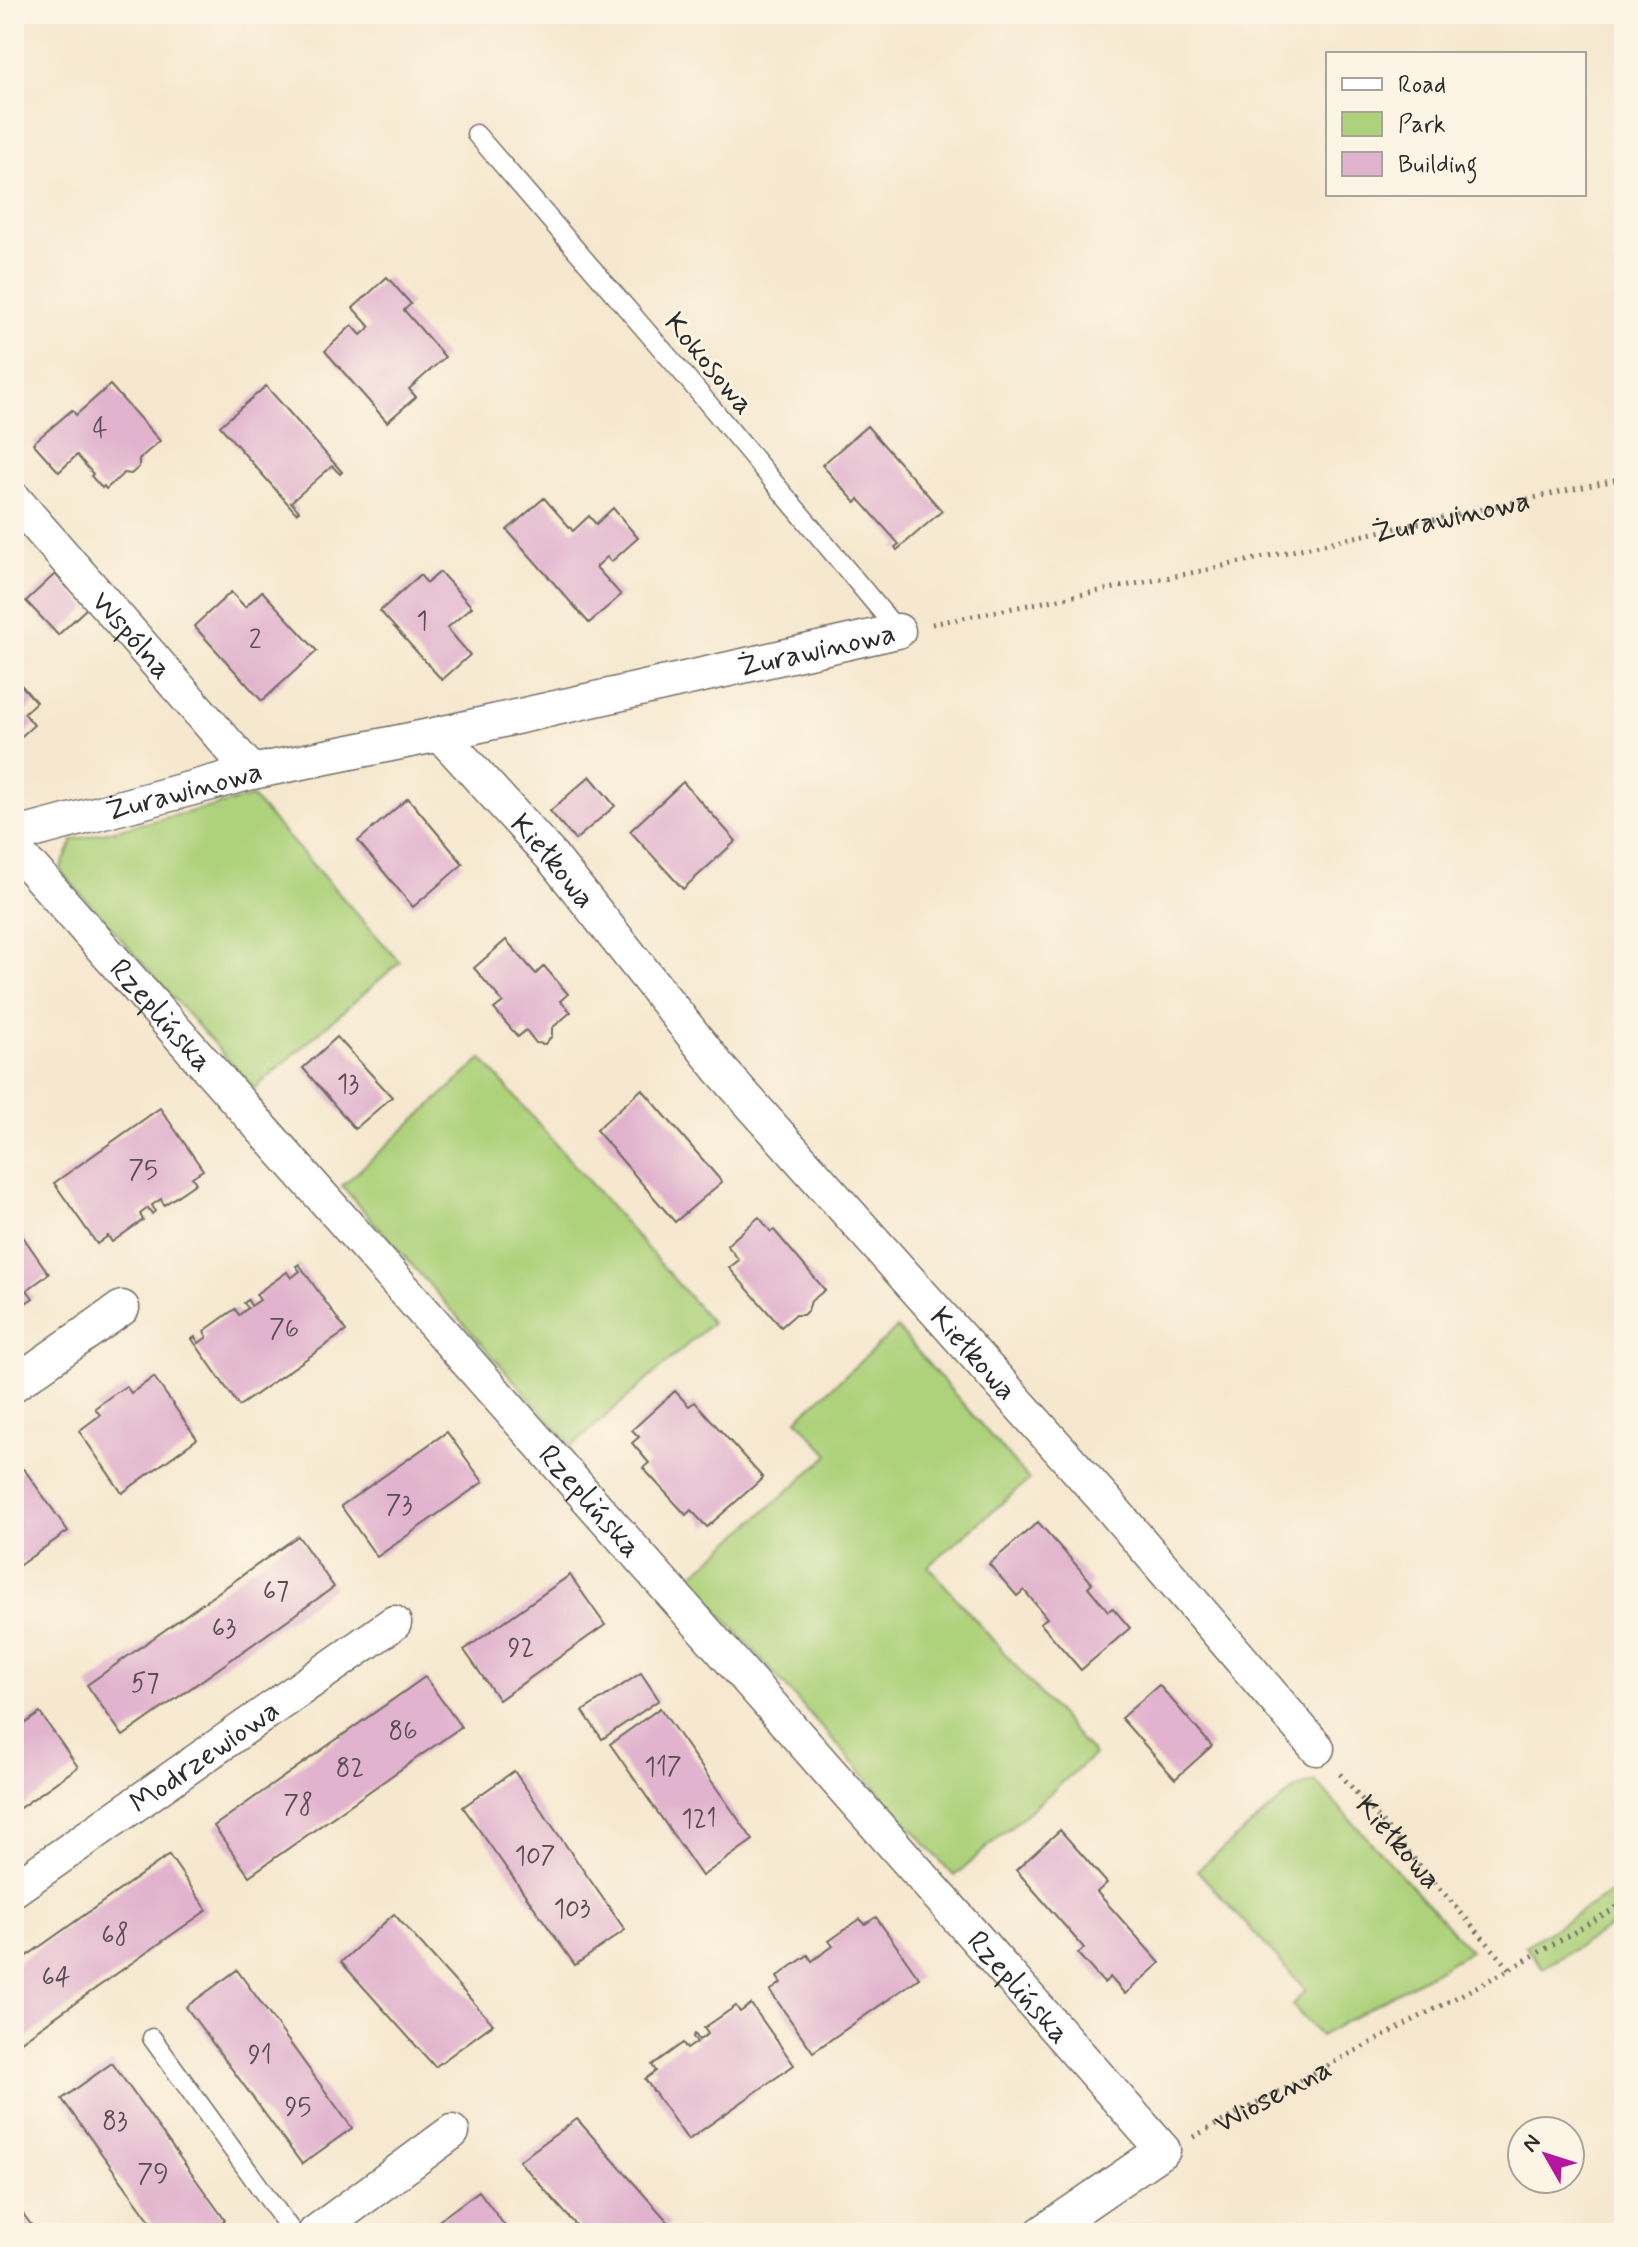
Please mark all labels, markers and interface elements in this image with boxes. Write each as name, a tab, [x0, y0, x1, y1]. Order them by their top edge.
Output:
legend	[1326, 52, 1586, 196]
text: Road	[1398, 70, 1446, 101]
text: Park	[1398, 110, 1446, 141]
text: Building	[1398, 150, 1478, 184]
street label: Kokosowa	[655, 305, 763, 423]
house number: 4	[92, 413, 108, 447]
street label: Żurawinowa	[1369, 481, 1534, 554]
street label: Wspólna	[82, 583, 180, 688]
house number: 1	[416, 605, 428, 639]
street label: Żurawinowa	[734, 614, 899, 687]
house number: 2	[249, 624, 262, 658]
street label: Żurawinowa	[102, 752, 266, 831]
street label: Kiełkowa	[501, 806, 603, 917]
street label: Rzeplińska	[100, 951, 221, 1081]
house number: 13	[337, 1068, 359, 1102]
house number: 75	[128, 1154, 158, 1188]
street label: Kiełkowa	[921, 1299, 1025, 1409]
house number: 76	[269, 1313, 299, 1347]
street label: Rzeplińska	[529, 1437, 650, 1567]
house number: 73	[386, 1489, 412, 1523]
house number: 67	[263, 1575, 289, 1609]
house number: 63	[212, 1612, 236, 1646]
house number: 92	[508, 1632, 534, 1666]
house number: 57	[131, 1667, 159, 1701]
street label: Modrzewiowa	[122, 1691, 287, 1823]
house number: 86	[388, 1715, 418, 1749]
house number: 117	[644, 1751, 682, 1785]
house number: 82	[336, 1752, 364, 1786]
street label: Kiełkowa	[1346, 1787, 1450, 1898]
house number: 78	[283, 1789, 313, 1823]
house number: 121	[681, 1803, 717, 1837]
house number: 107	[514, 1840, 556, 1874]
house number: 103	[553, 1893, 591, 1927]
house number: 68	[101, 1919, 129, 1953]
street label: Rzeplińska	[957, 1923, 1078, 2053]
house number: 64	[41, 1961, 71, 1995]
house number: 91	[248, 2039, 272, 2073]
street label: Wiosenna	[1208, 2049, 1338, 2143]
house number: 95	[285, 2091, 311, 2125]
house number: 83	[102, 2105, 128, 2139]
north arrow	[1506, 2115, 1586, 2195]
text: N	[1517, 2129, 1548, 2158]
house number: 79	[137, 2158, 169, 2192]

